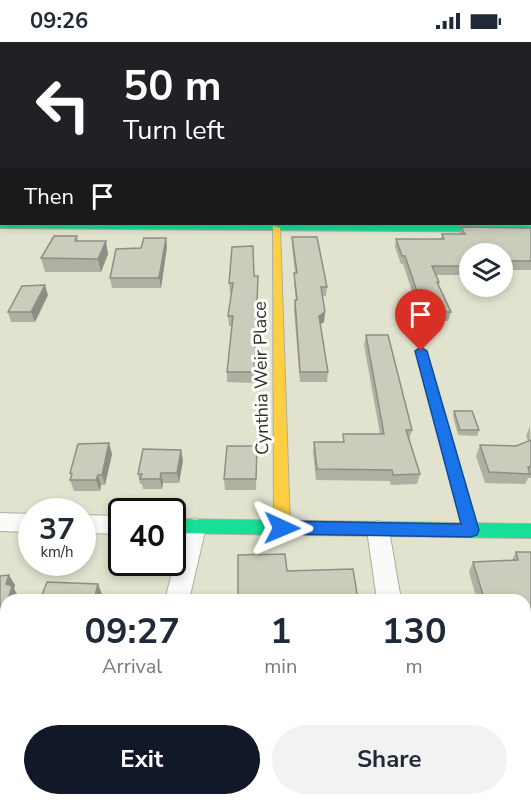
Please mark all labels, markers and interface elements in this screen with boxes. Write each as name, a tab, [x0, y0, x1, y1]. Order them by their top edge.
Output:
text: 09:26	[30, 6, 88, 36]
text: 50 m	[123, 58, 222, 115]
icon: left	[24, 66, 102, 144]
text: Turn left	[123, 112, 224, 149]
icon: arrive	[86, 180, 119, 213]
text: Then	[24, 182, 74, 212]
map controls	[459, 243, 513, 297]
button: layers	[459, 243, 513, 297]
pin	[395, 289, 446, 351]
icon: arrive	[404, 298, 437, 331]
street label: Cynthia Weir Place	[248, 301, 274, 455]
position arrow	[250, 496, 314, 560]
speed limit sign: 40	[108, 498, 186, 576]
text: 37	[39, 509, 75, 550]
text: km/h	[40, 542, 74, 562]
text: 09:27	[84, 607, 180, 656]
text: 1	[270, 607, 292, 656]
text: 130	[382, 607, 447, 656]
text: Arrival	[102, 653, 162, 680]
text: min	[264, 653, 297, 680]
text: m	[406, 653, 423, 680]
button: Exit	[24, 725, 260, 794]
button: Share	[272, 725, 507, 794]

